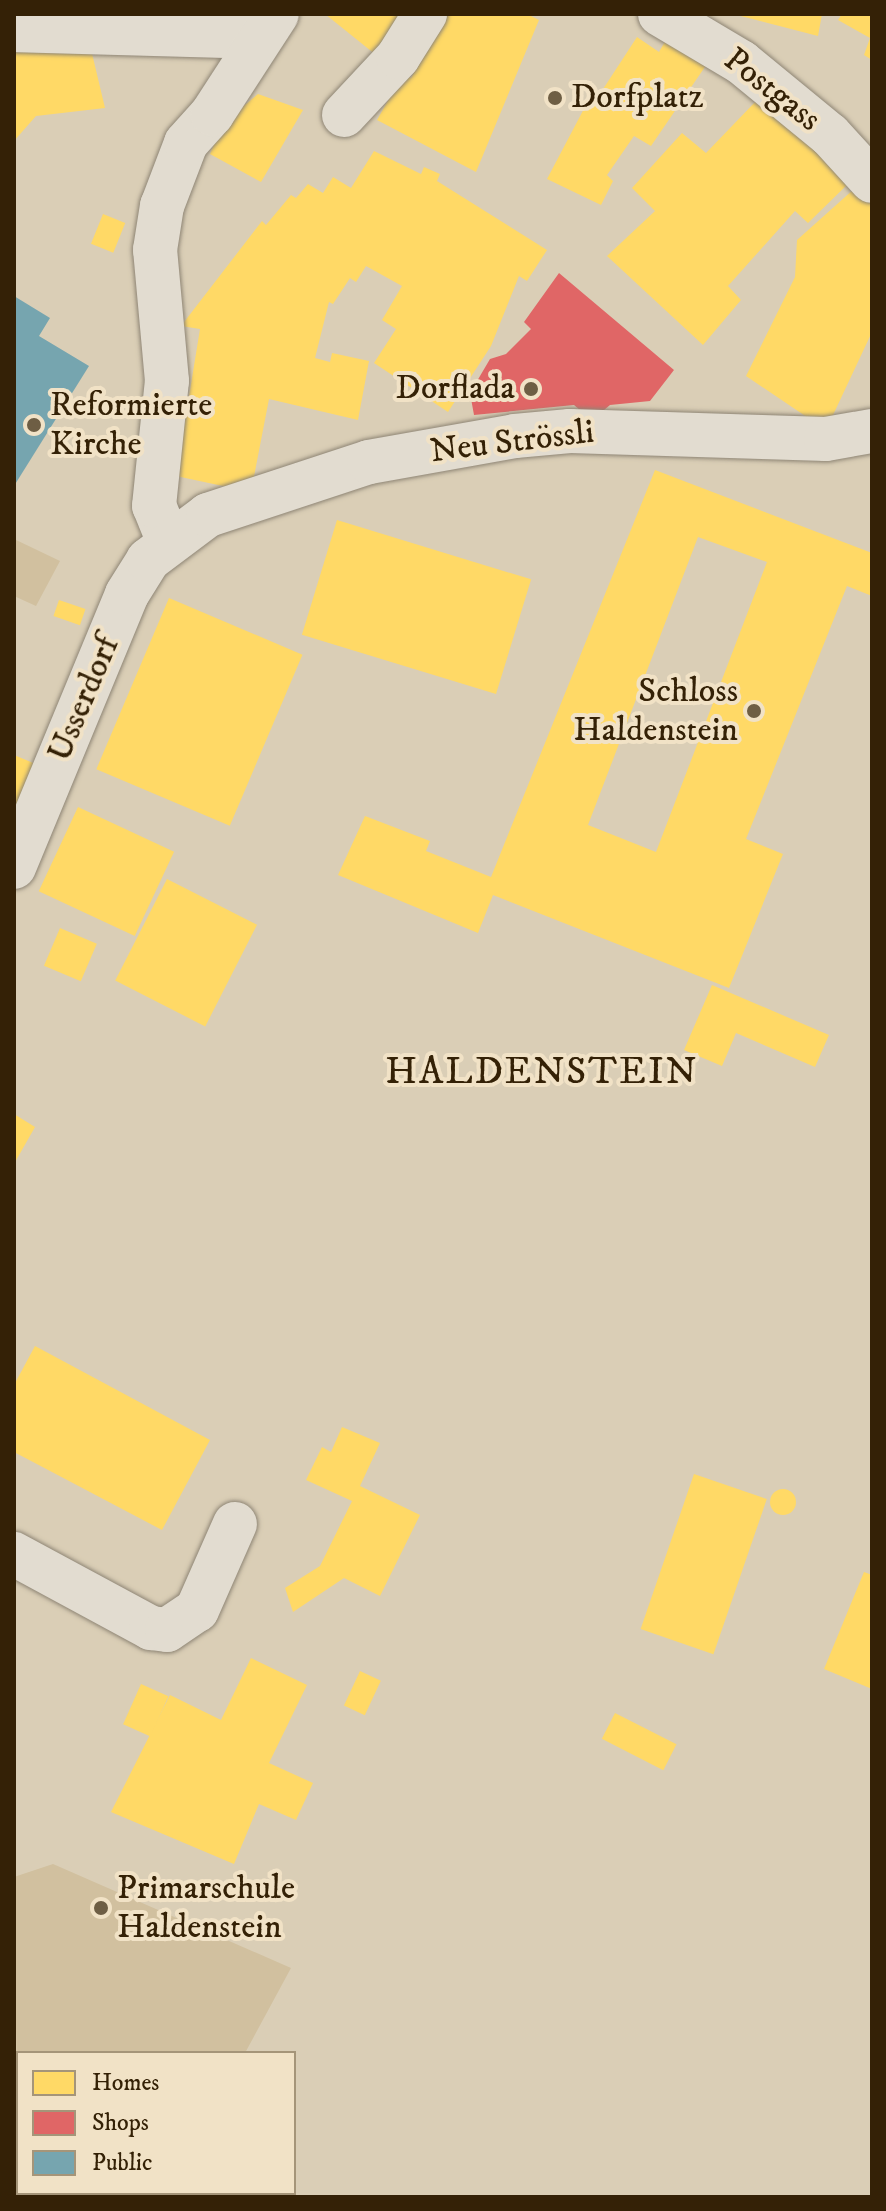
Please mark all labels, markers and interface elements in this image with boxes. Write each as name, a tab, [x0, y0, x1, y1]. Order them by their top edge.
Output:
street label: Postgass	[715, 40, 829, 140]
place label: Dorfplatz	[571, 78, 703, 118]
marker: Dorfplatz	[546, 89, 564, 107]
place label: Dorflada	[396, 369, 515, 409]
marker: Dorflada	[522, 380, 540, 398]
place label: Reformierte Kirche	[50, 385, 212, 464]
street label: Neu Strössli	[428, 412, 596, 472]
marker: Reformierte Kirche	[25, 416, 43, 434]
street label: Usserdorf	[39, 630, 129, 768]
place label: Schloss Haldenstein	[573, 671, 738, 750]
marker: Schloss Haldenstein	[745, 702, 763, 720]
district label: HALDENSTEIN	[385, 1050, 699, 1096]
place label: Primarschule Haldenstein	[117, 1868, 295, 1948]
marker: Primarschule Haldenstein	[92, 1899, 110, 1917]
legend	[16, 2051, 296, 2195]
text: Homes	[92, 2068, 159, 2098]
text: Shops	[92, 2108, 149, 2138]
text: Public	[92, 2148, 152, 2178]

